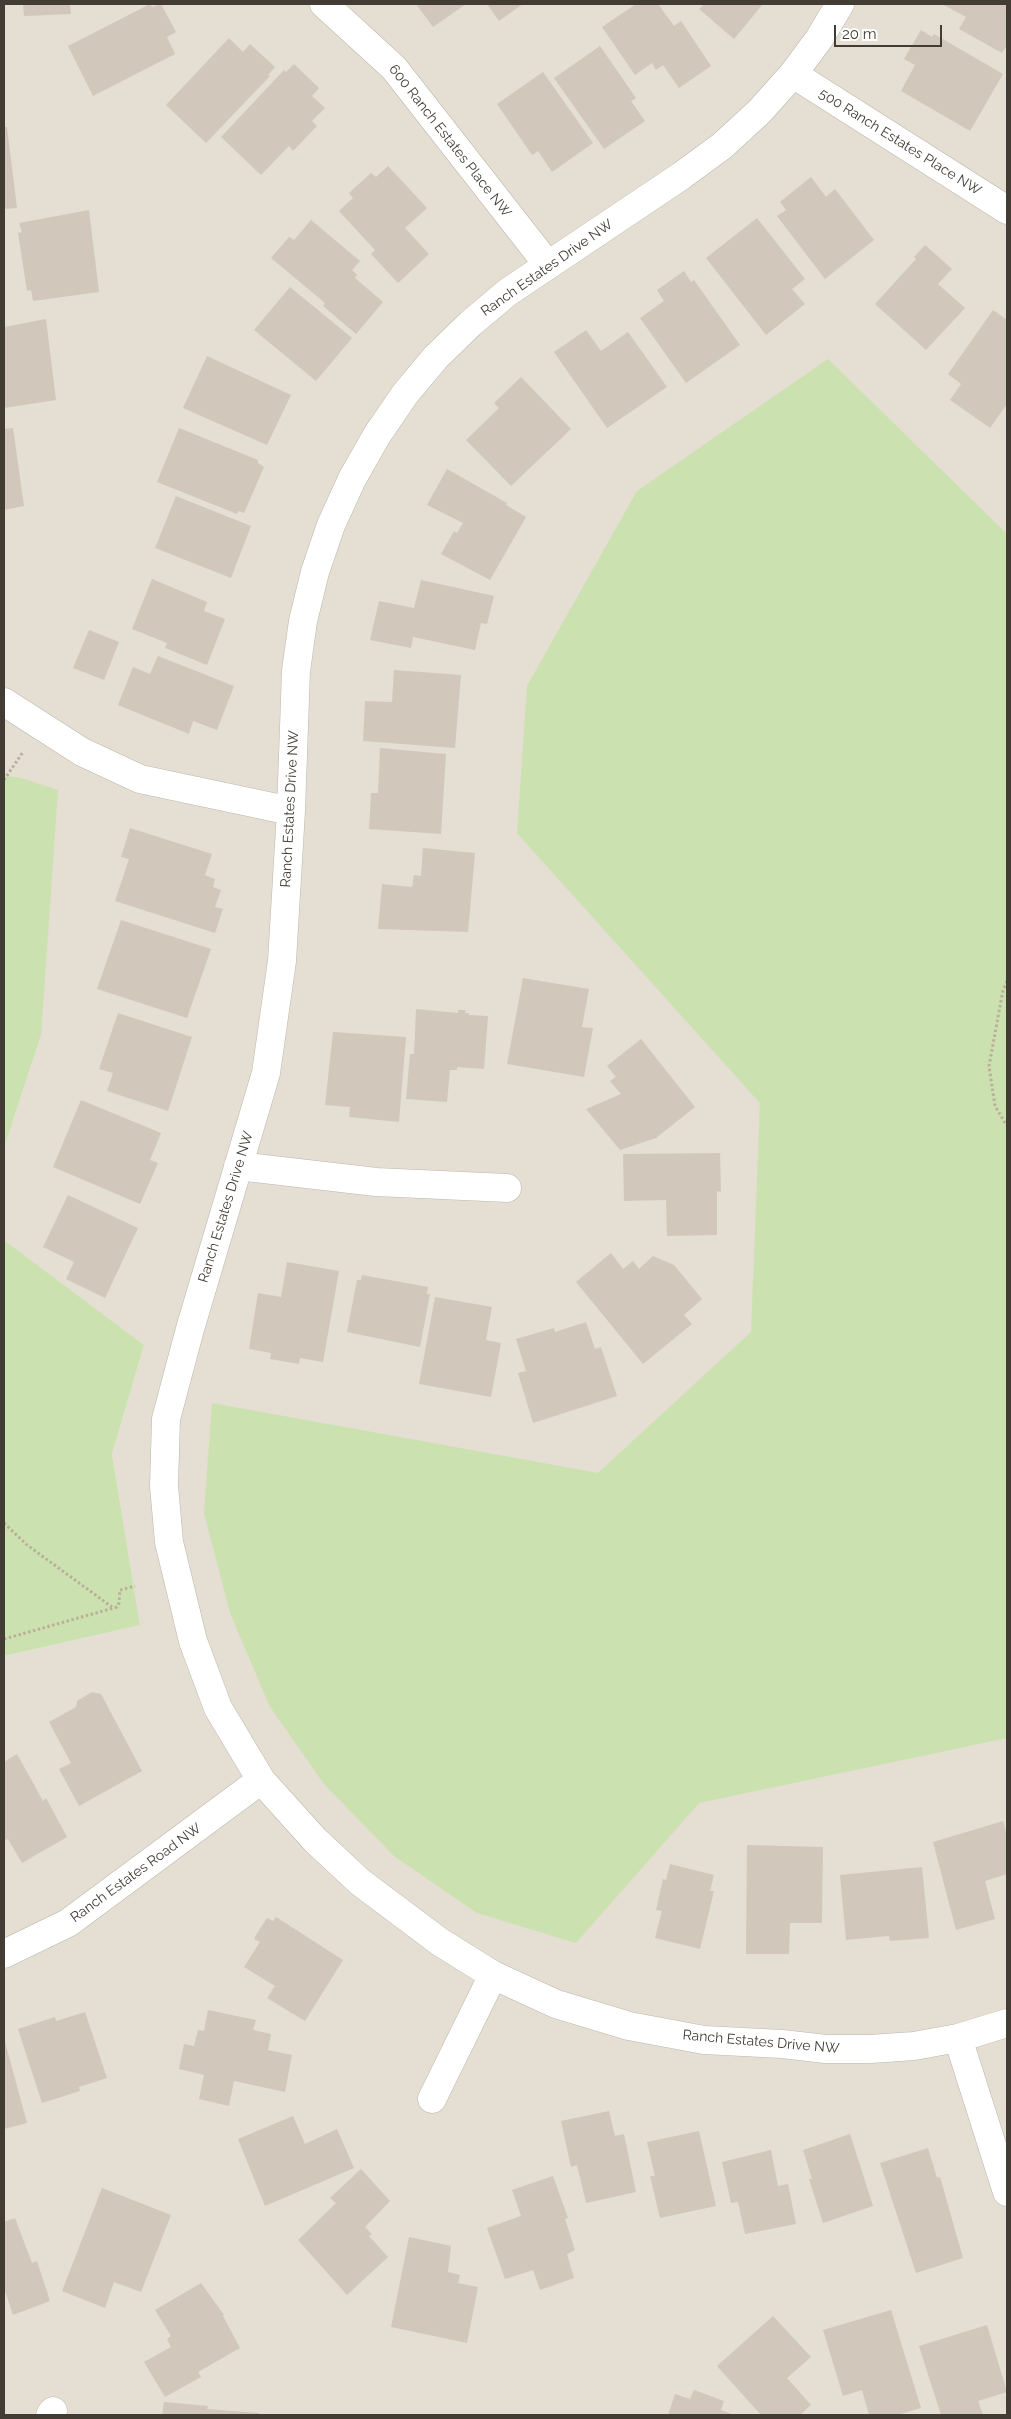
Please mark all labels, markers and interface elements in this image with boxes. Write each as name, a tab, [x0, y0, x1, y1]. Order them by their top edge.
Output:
scale bar	[836, 15, 944, 47]
text: 20 m	[842, 25, 877, 43]
street label: 600 Ranch Estates Place NW	[385, 61, 515, 221]
street label: 500 Ranch Estates Place NW	[816, 85, 984, 199]
street label: Ranch Estates Drive NW	[478, 216, 616, 320]
street label: Ranch Estates Drive NW	[277, 730, 303, 888]
street label: Ranch Estates Drive NW	[195, 1129, 257, 1285]
street label: Ranch Estates Road NW	[67, 1820, 205, 1926]
street label: Ranch Estates Drive NW	[682, 2027, 840, 2057]

